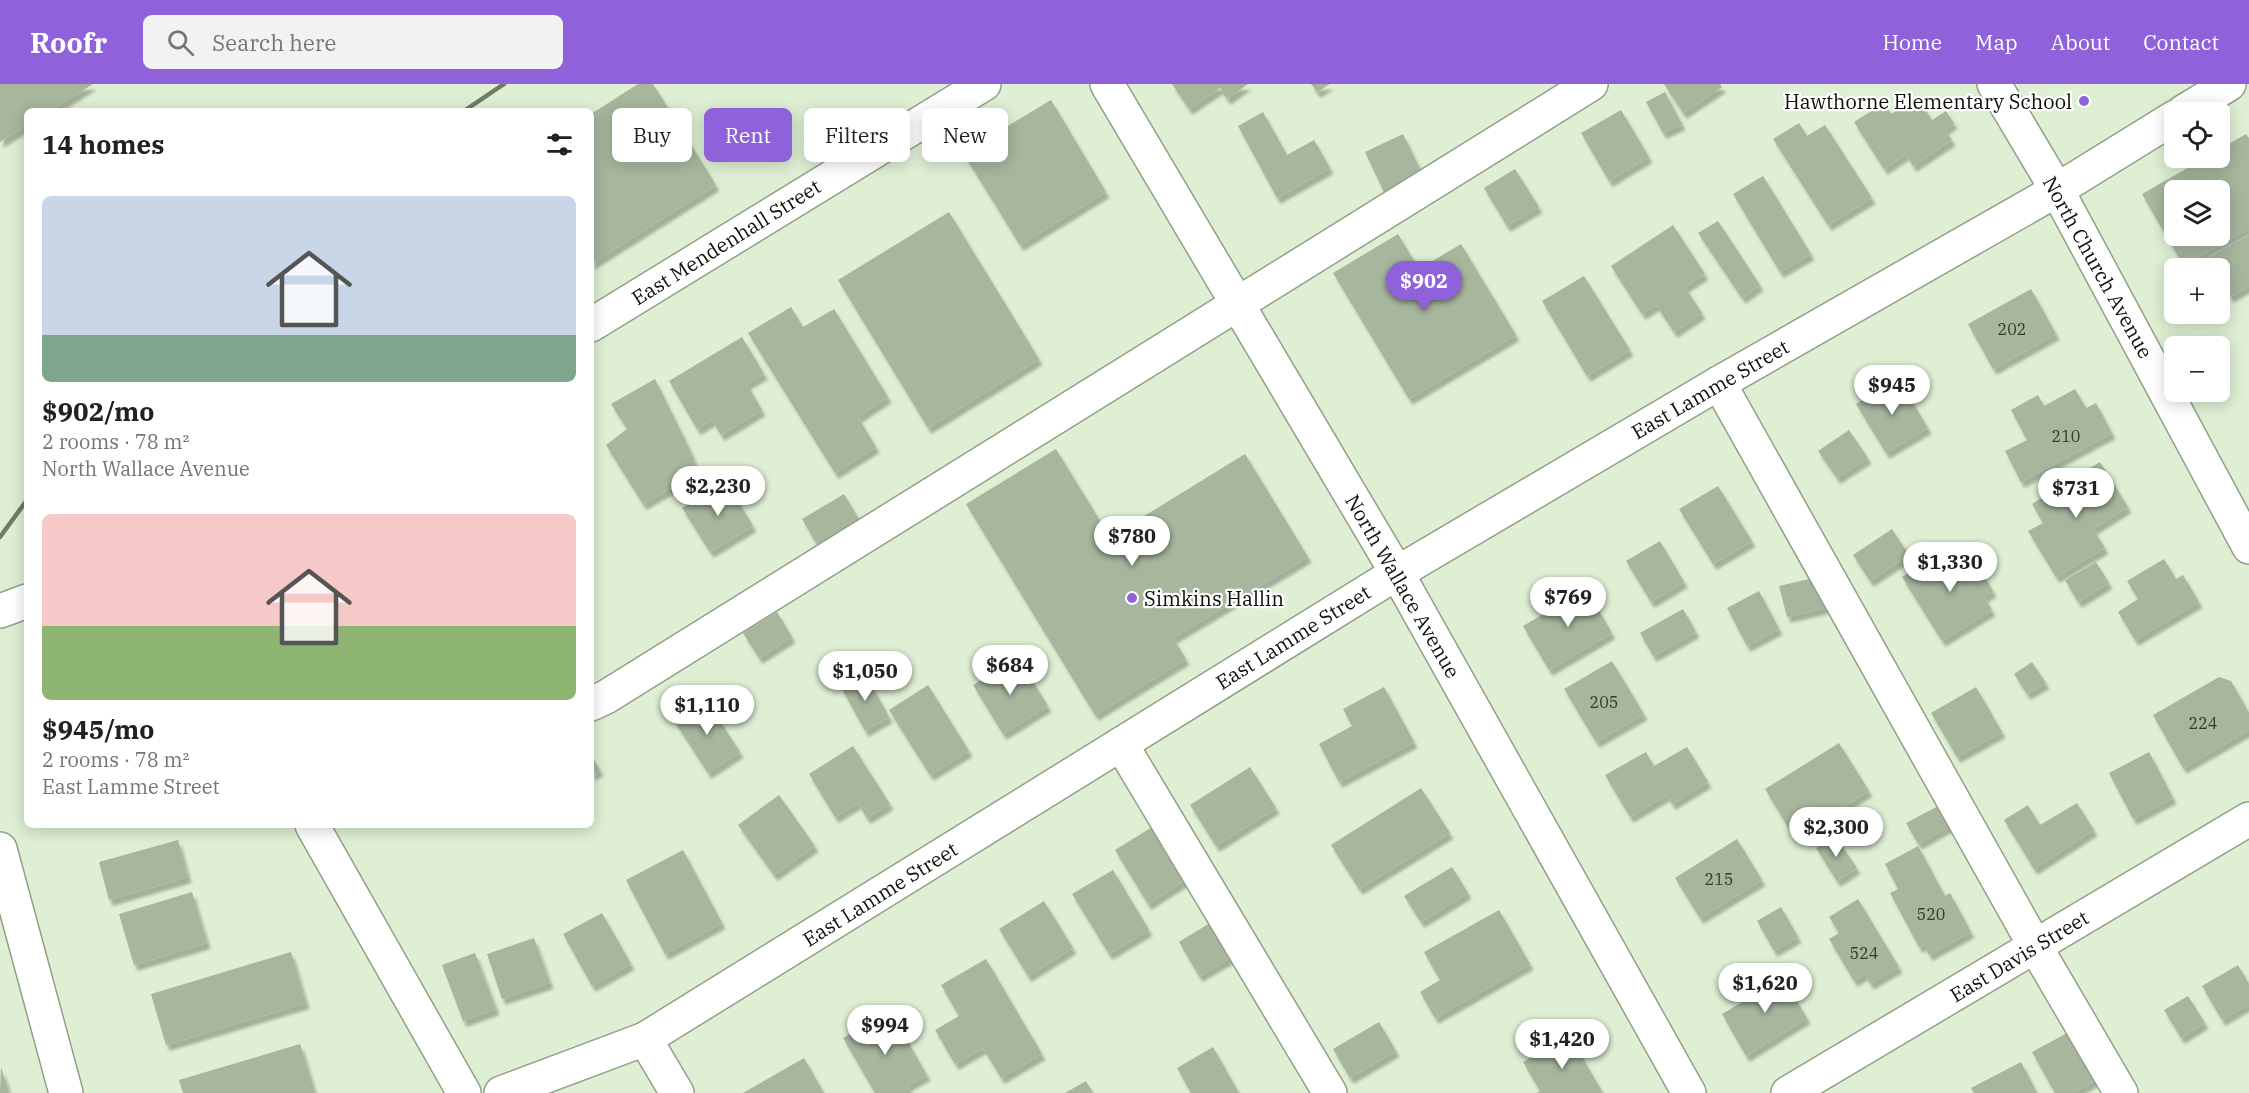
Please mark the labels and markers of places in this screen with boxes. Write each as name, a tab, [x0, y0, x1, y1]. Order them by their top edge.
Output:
place label: Hawthorne Elementary School	[1784, 88, 2072, 115]
marker: Hawthorne Elementary School	[2077, 94, 2091, 108]
pin: $902	[1388, 261, 1460, 312]
pin: $945	[1856, 365, 1928, 416]
pin: $2,230	[669, 466, 767, 517]
pin: $731	[2040, 468, 2112, 519]
pin: $780	[1096, 516, 1168, 567]
pin: $1,330	[1901, 542, 1999, 593]
pin: $769	[1532, 577, 1604, 628]
place label: Simkins Hallin	[1144, 585, 1284, 612]
marker: Simkins Hallin	[1125, 591, 1139, 605]
pin: $684	[974, 645, 1046, 696]
pin: $1,050	[816, 651, 914, 702]
pin: $1,110	[658, 685, 756, 736]
pin: $2,300	[1787, 807, 1885, 858]
pin: $1,620	[1716, 963, 1814, 1014]
pin: $994	[849, 1005, 921, 1056]
pin: $1,420	[1513, 1019, 1611, 1070]

